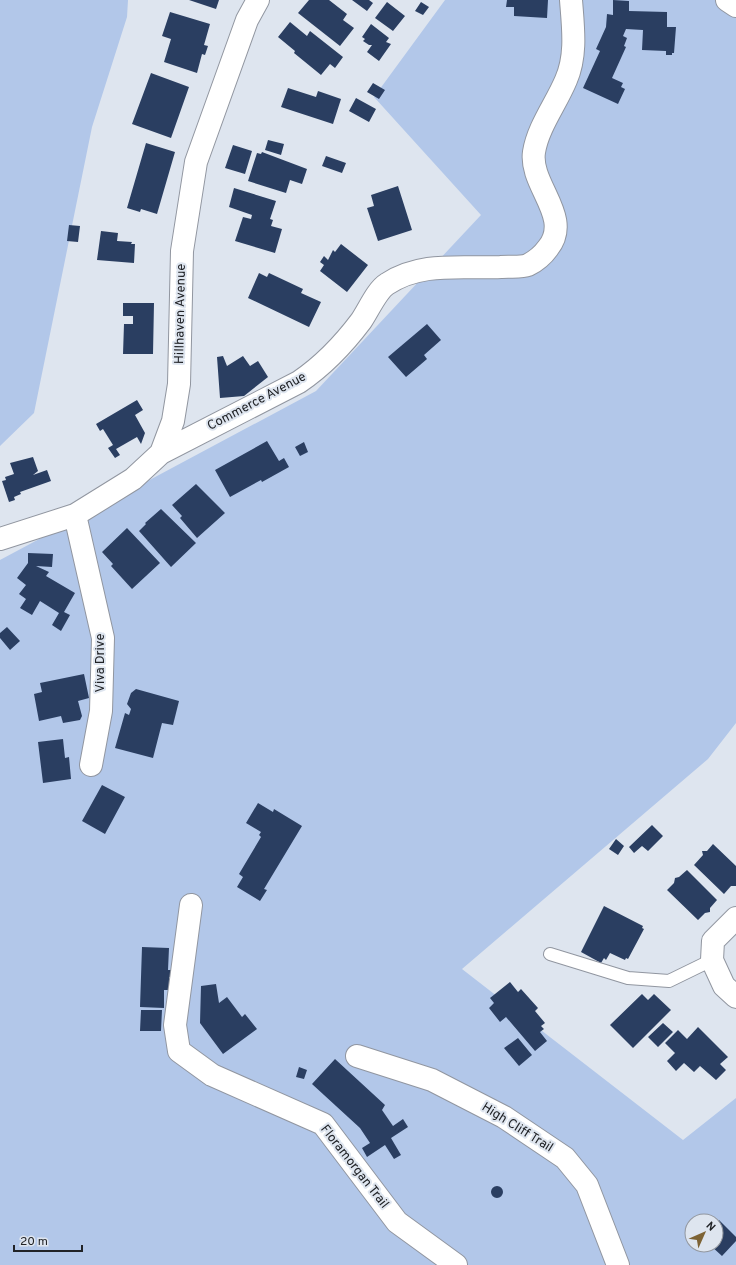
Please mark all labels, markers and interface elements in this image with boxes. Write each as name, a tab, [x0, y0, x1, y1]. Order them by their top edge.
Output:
street label: Hillhaven Avenue	[172, 264, 190, 364]
street label: Commerce Avenue	[205, 369, 309, 435]
street label: Viva Drive	[93, 634, 109, 692]
street label: High Cliff Trail	[478, 1100, 556, 1156]
street label: Floramorgan Trail	[316, 1122, 392, 1212]
north arrow	[684, 1213, 724, 1253]
text: N	[703, 1219, 718, 1234]
scale bar	[14, 1227, 82, 1253]
text: 20 m	[20, 1234, 48, 1250]

